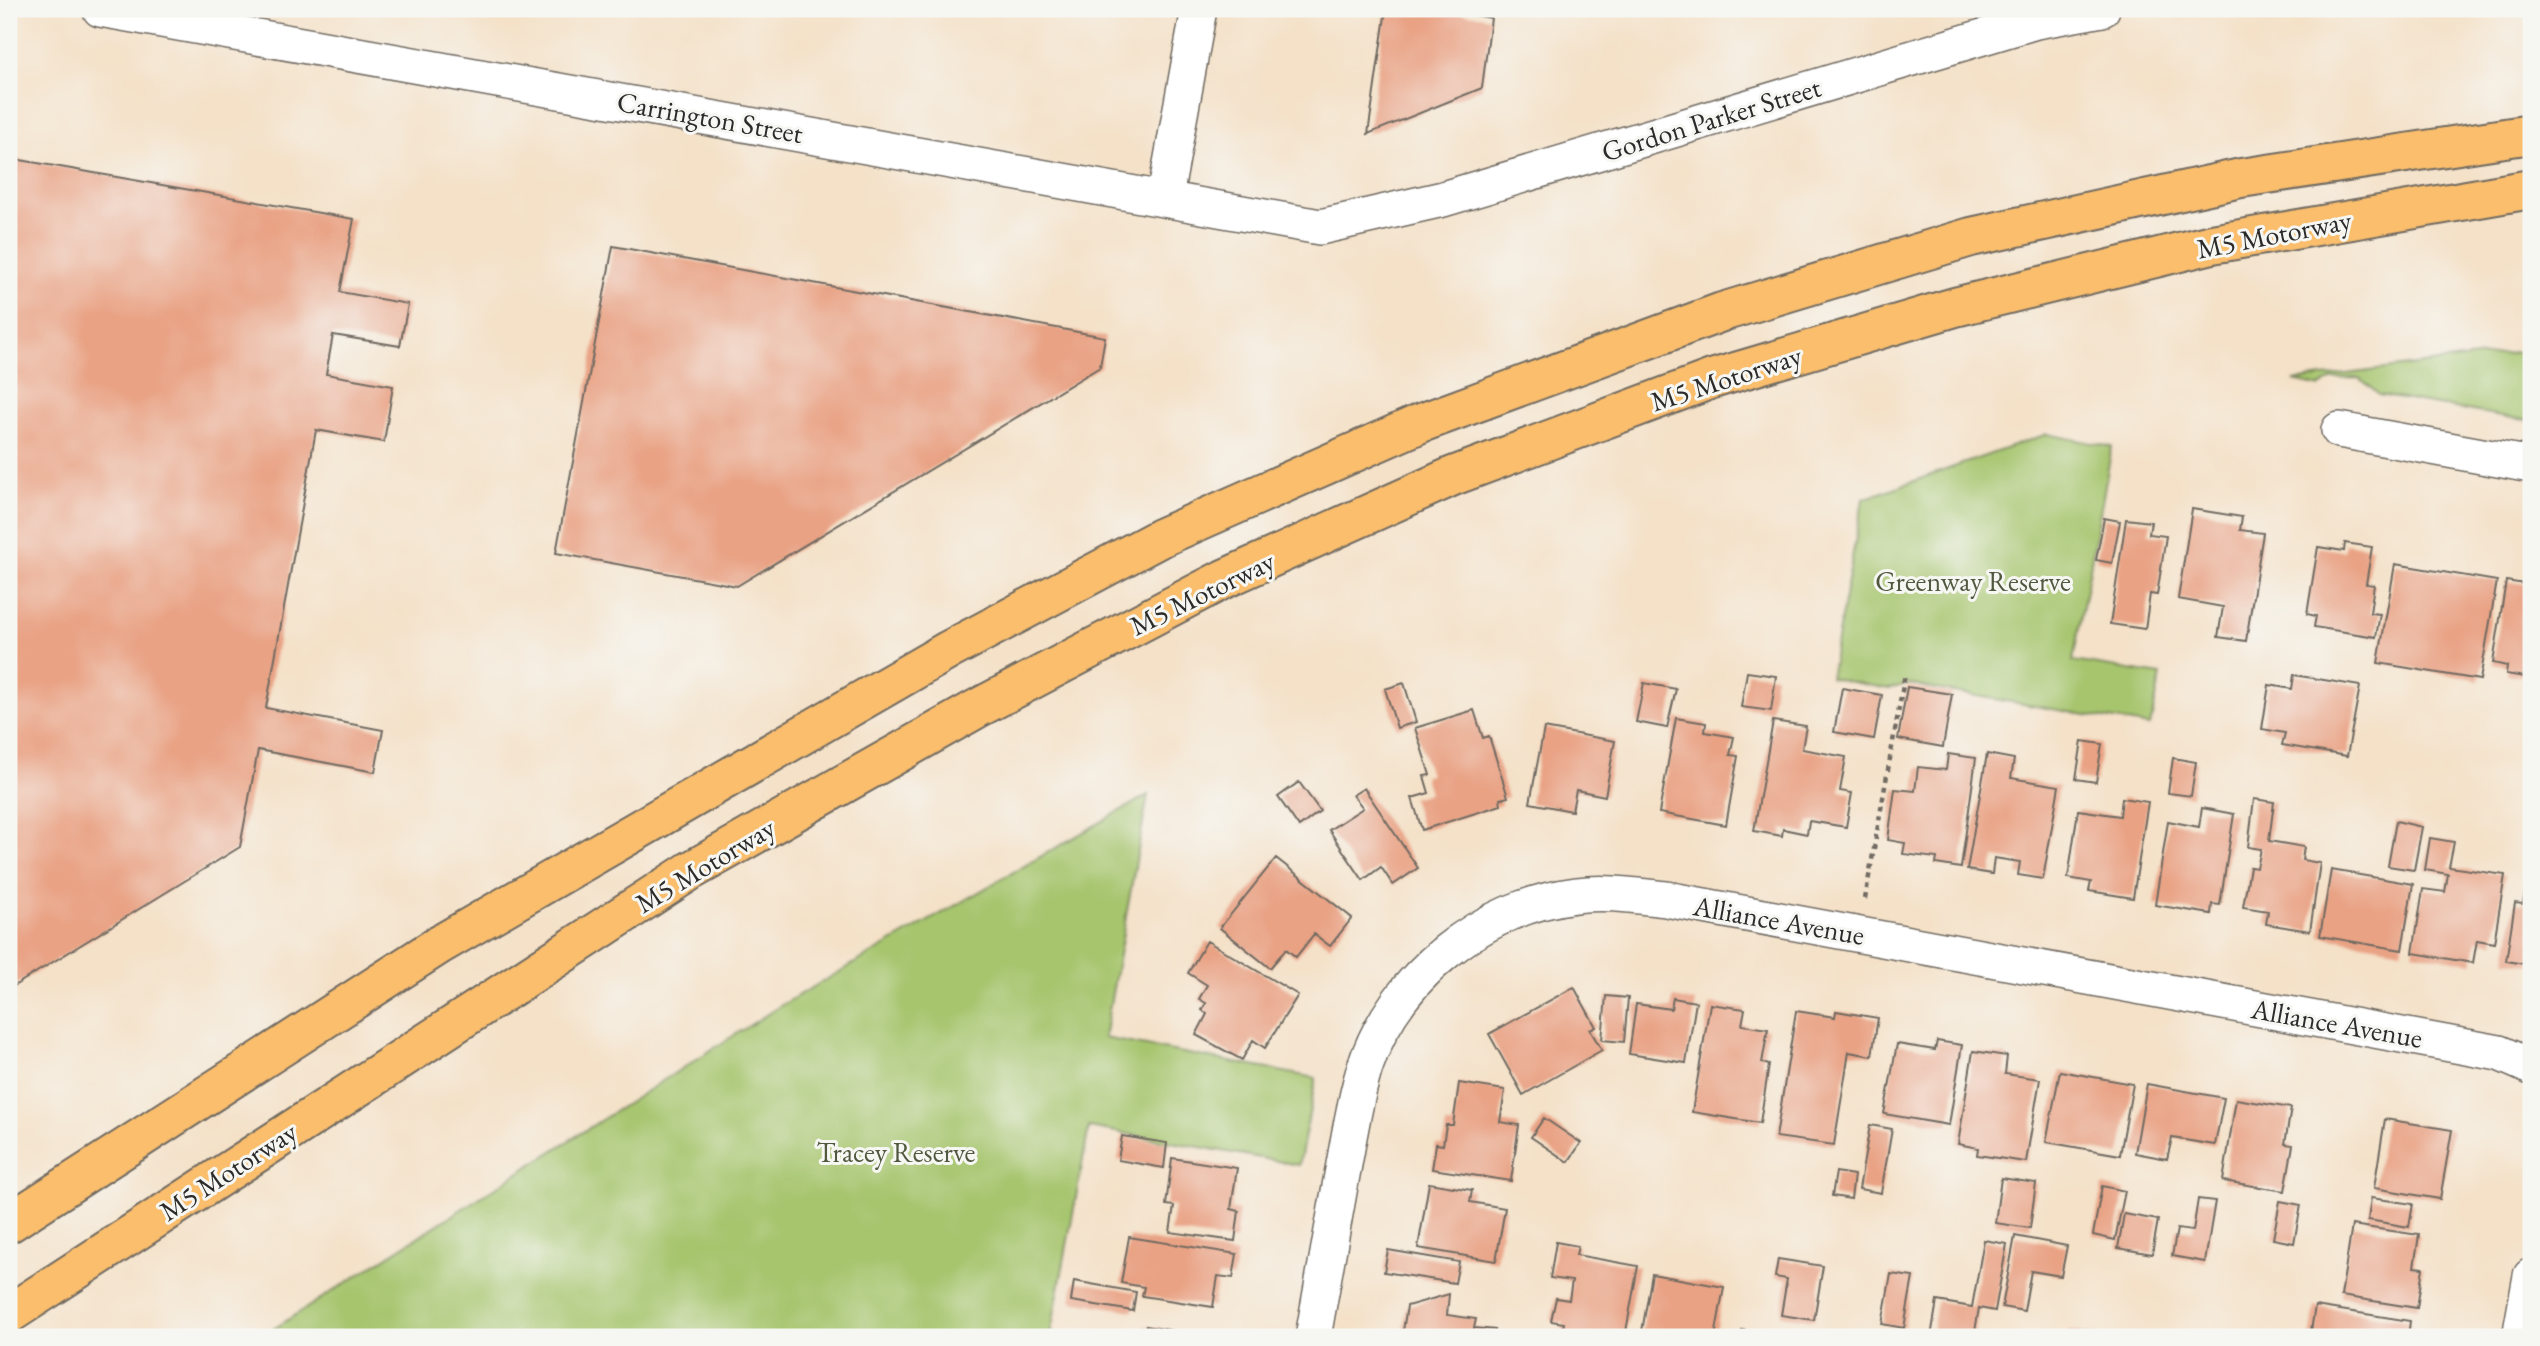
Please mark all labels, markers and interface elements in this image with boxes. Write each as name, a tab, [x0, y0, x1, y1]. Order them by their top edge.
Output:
street label: Gordon Parker Street	[1597, 69, 1825, 169]
street label: Carrington Street	[614, 83, 806, 151]
street label: M5 Motorway	[2194, 201, 2355, 267]
street label: M5 Motorway	[1646, 336, 1807, 419]
street label: M5 Motorway	[1124, 542, 1281, 644]
park label: Greenway Reserve	[1875, 563, 2071, 599]
street label: M5 Motorway	[629, 809, 782, 921]
street label: Alliance Avenue	[1690, 887, 1868, 953]
street label: Alliance Avenue	[2248, 990, 2426, 1056]
street label: M5 Motorway	[152, 1113, 304, 1229]
park label: Tracey Reserve	[817, 1134, 975, 1170]

